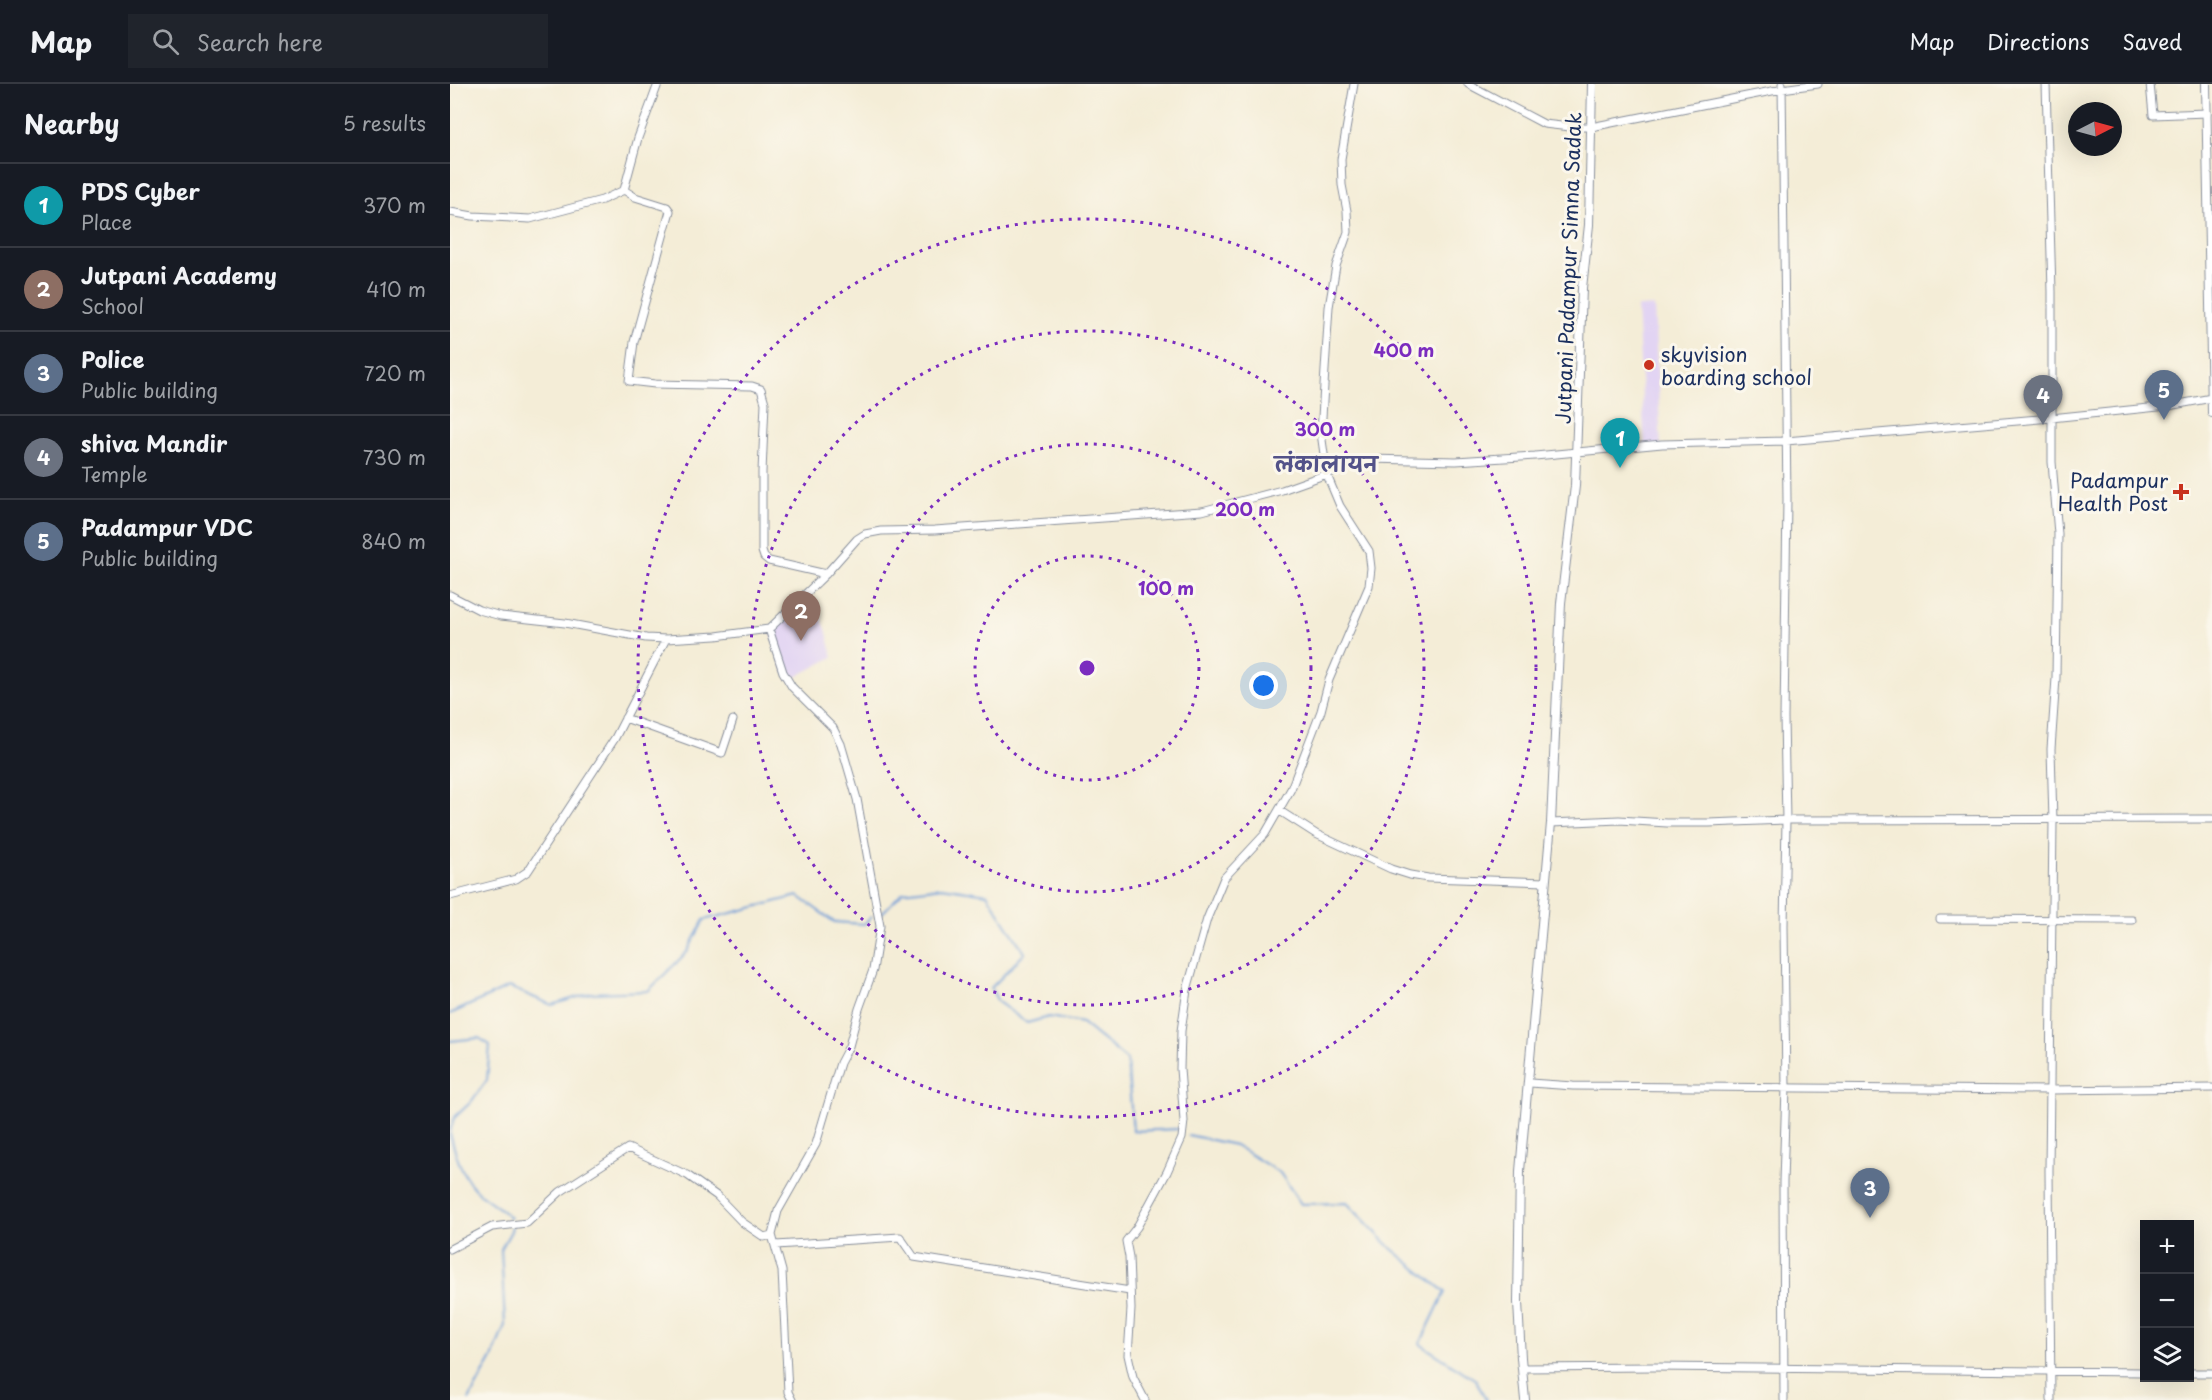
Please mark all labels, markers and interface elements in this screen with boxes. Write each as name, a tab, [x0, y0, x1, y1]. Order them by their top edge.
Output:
search box	[128, 14, 548, 68]
text: Map	[30, 20, 92, 63]
icon: search	[149, 25, 182, 58]
text: Search here	[197, 25, 323, 58]
text: Map	[1909, 25, 1954, 57]
text: Directions	[1987, 25, 2089, 57]
text: Saved	[2122, 25, 2182, 57]
north arrow	[2068, 102, 2122, 156]
text: Nearby	[24, 104, 119, 143]
text: 5 results	[343, 108, 426, 138]
street label: Jutpani Padampur Simna Sadak	[1548, 111, 1588, 425]
text: PDS Cyber	[81, 174, 200, 207]
text: 1	[39, 190, 48, 220]
text: 370 m	[363, 190, 426, 220]
text: Place	[81, 207, 132, 237]
text: Jutpani Academy	[81, 258, 277, 291]
text: 2	[36, 274, 51, 304]
text: 410 m	[366, 274, 426, 304]
text: School	[81, 291, 144, 321]
text: 400 m	[1374, 336, 1434, 363]
place label: skyvision boarding school	[1661, 339, 1812, 392]
text: Police	[81, 342, 144, 375]
text: 3	[37, 358, 50, 388]
text: 720 m	[364, 358, 426, 388]
marker: skyvision boarding school	[1642, 358, 1656, 372]
pin: 5	[2144, 370, 2184, 420]
text: Public building	[81, 375, 218, 405]
pin: 4	[2024, 376, 2062, 425]
text: 300 m	[1295, 415, 1355, 442]
pin: 1	[1600, 418, 1640, 468]
text: shiva Mandir	[81, 426, 227, 459]
text: 4	[37, 442, 50, 472]
text: 730 m	[363, 442, 426, 472]
district label: लंकालायन	[1272, 447, 1380, 479]
text: Temple	[81, 459, 148, 489]
place label: Padampur Health Post	[2058, 465, 2169, 518]
marker: Padampur Health Post	[2172, 483, 2190, 501]
text: 200 m	[1215, 495, 1275, 522]
text: Padampur VDC	[81, 510, 253, 543]
text: 5	[37, 526, 50, 556]
text: 840 m	[361, 526, 426, 556]
text: Public building	[81, 543, 218, 573]
text: 100 m	[1138, 574, 1194, 601]
pin: 2	[782, 592, 820, 641]
centre of rings	[1077, 658, 1097, 678]
your location	[1249, 671, 1278, 700]
pin: 3	[1850, 1168, 1890, 1218]
map controls	[2140, 1220, 2194, 1382]
button: +	[2140, 1220, 2194, 1274]
button: −	[2140, 1274, 2194, 1328]
button: layers	[2140, 1328, 2194, 1382]

